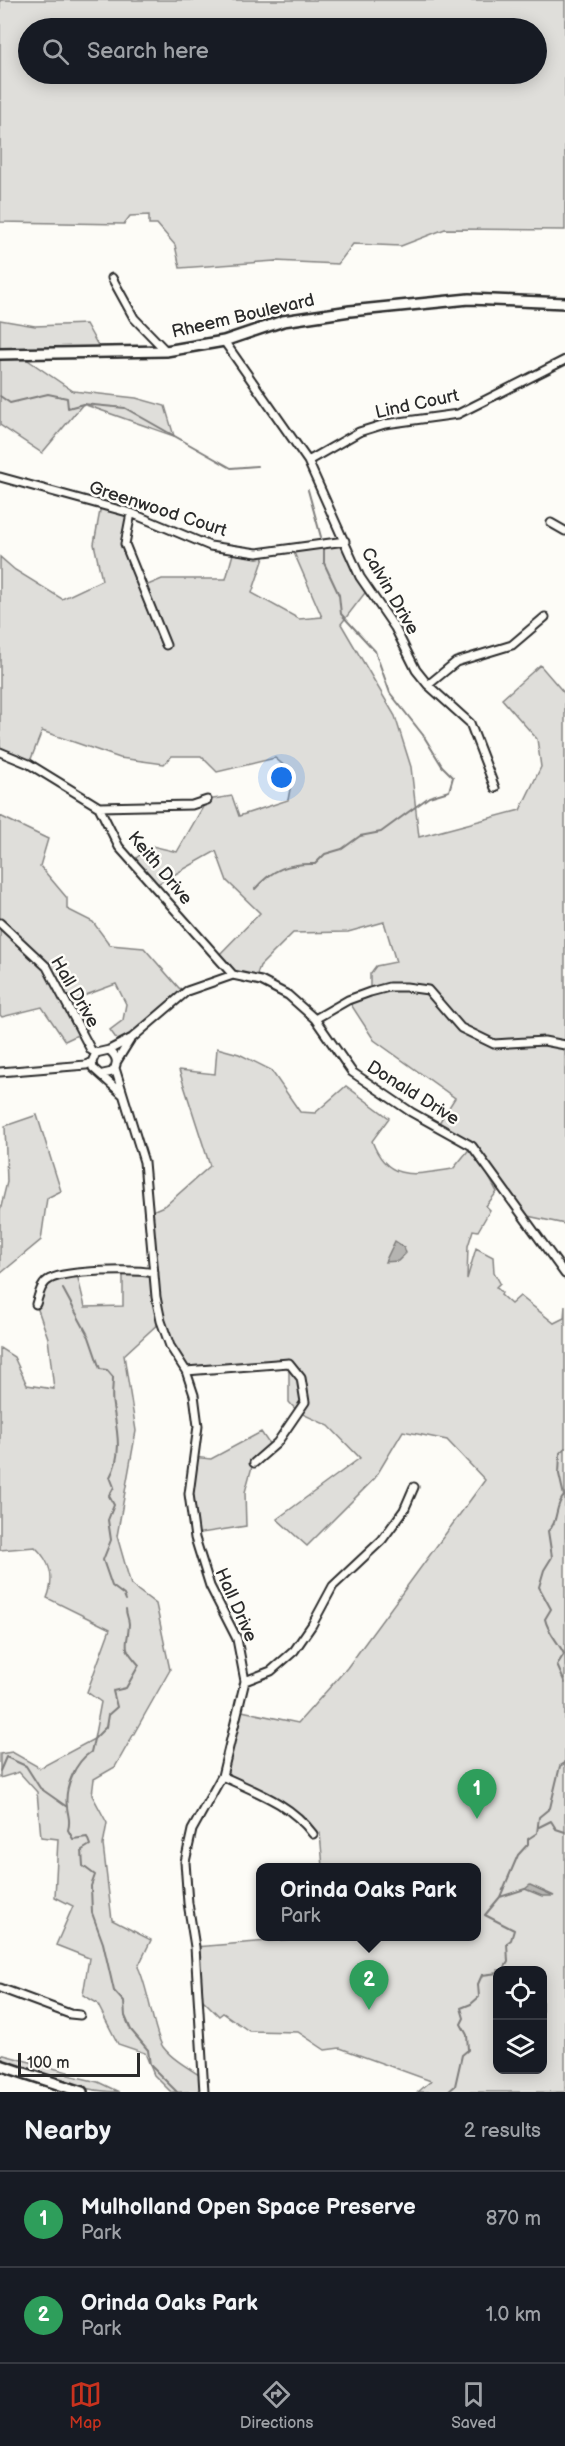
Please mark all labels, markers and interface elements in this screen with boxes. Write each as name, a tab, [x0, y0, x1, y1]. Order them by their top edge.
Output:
search box	[18, 18, 547, 84]
icon: search	[39, 35, 72, 68]
text: Search here	[87, 38, 209, 65]
street label: Rheem Boulevard	[170, 289, 316, 343]
street label: Lind Court	[373, 385, 461, 423]
street label: Greenwood Court	[86, 477, 230, 541]
street label: Calvin Drive	[357, 544, 424, 639]
your location	[267, 763, 296, 792]
street label: Keith Drive	[123, 827, 197, 909]
street label: Hall Drive	[46, 953, 104, 1032]
street label: Donald Drive	[363, 1056, 463, 1130]
street label: Hall Drive	[210, 1565, 262, 1645]
pin: 1	[458, 1770, 496, 1819]
popup	[256, 1863, 481, 1941]
text: Orinda Oaks Park	[280, 1877, 457, 1904]
text: Park	[280, 1904, 320, 1928]
pin: 2	[350, 1960, 388, 2010]
map controls	[493, 1966, 547, 2074]
button: locate	[493, 1966, 547, 2020]
button: layers	[493, 2020, 547, 2074]
scale bar	[18, 2050, 140, 2078]
text: 100 m	[27, 2054, 70, 2073]
text: Nearby	[24, 2116, 111, 2147]
text: 2 results	[464, 2119, 541, 2143]
text: Mulholland Open Space Preserve	[81, 2194, 416, 2221]
text: 1	[39, 2207, 48, 2231]
text: 870 m	[486, 2207, 541, 2231]
text: Park	[81, 2221, 121, 2245]
text: Orinda Oaks Park	[81, 2290, 258, 2317]
text: 2	[38, 2303, 49, 2327]
text: 1.0 km	[486, 2303, 541, 2327]
text: Park	[81, 2317, 121, 2341]
tab: Map	[69, 2378, 102, 2433]
tab: Directions	[240, 2378, 313, 2433]
tab: Saved	[451, 2378, 496, 2433]

